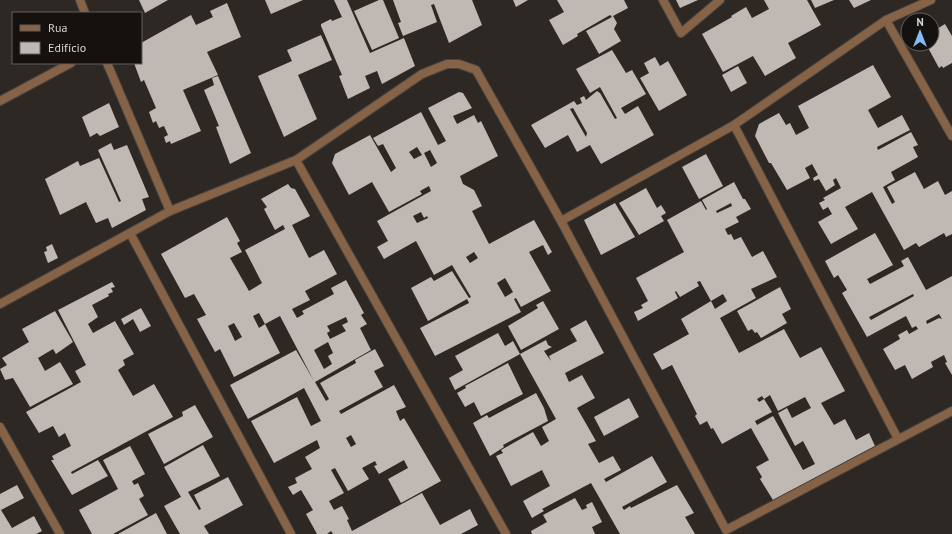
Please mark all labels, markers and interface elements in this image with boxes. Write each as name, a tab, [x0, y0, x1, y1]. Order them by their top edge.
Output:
legend	[12, 12, 142, 64]
north arrow	[900, 12, 940, 52]
text: N	[916, 15, 924, 29]
text: Rua	[48, 20, 67, 35]
text: Edifício	[48, 40, 86, 55]

